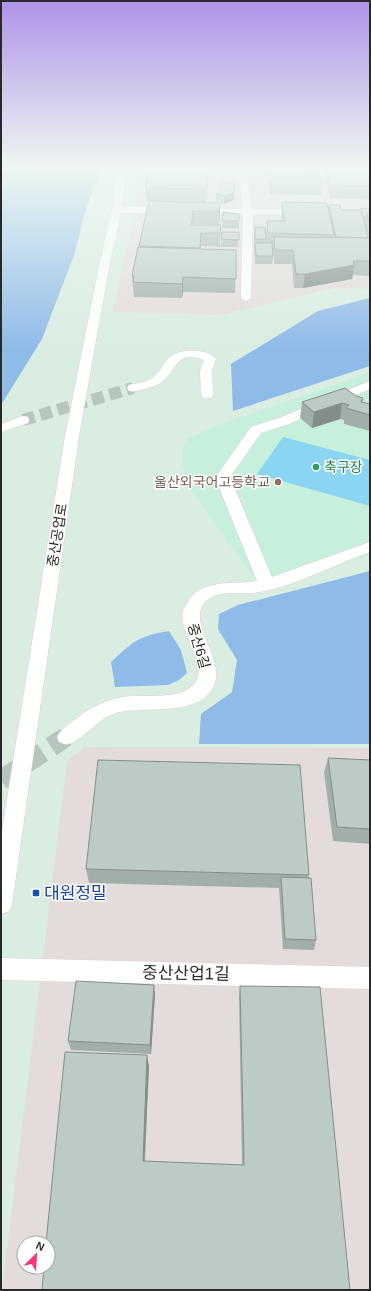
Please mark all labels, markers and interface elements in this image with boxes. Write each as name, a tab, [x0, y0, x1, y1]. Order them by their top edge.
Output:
place label: 축구장	[324, 459, 363, 475]
marker: 축구장	[311, 462, 321, 472]
place label: 울산외국어고등학교	[154, 474, 270, 490]
marker: 울산외국어고등학교	[273, 477, 283, 487]
street label: 중산공업로	[44, 502, 70, 568]
street label: 중산6길	[185, 621, 213, 671]
place label: 대원정밀	[44, 884, 107, 903]
marker: 대원정밀	[31, 888, 41, 898]
street label: 중산산업1길	[142, 963, 230, 984]
north arrow	[16, 1235, 56, 1275]
text: N	[34, 1239, 46, 1253]

